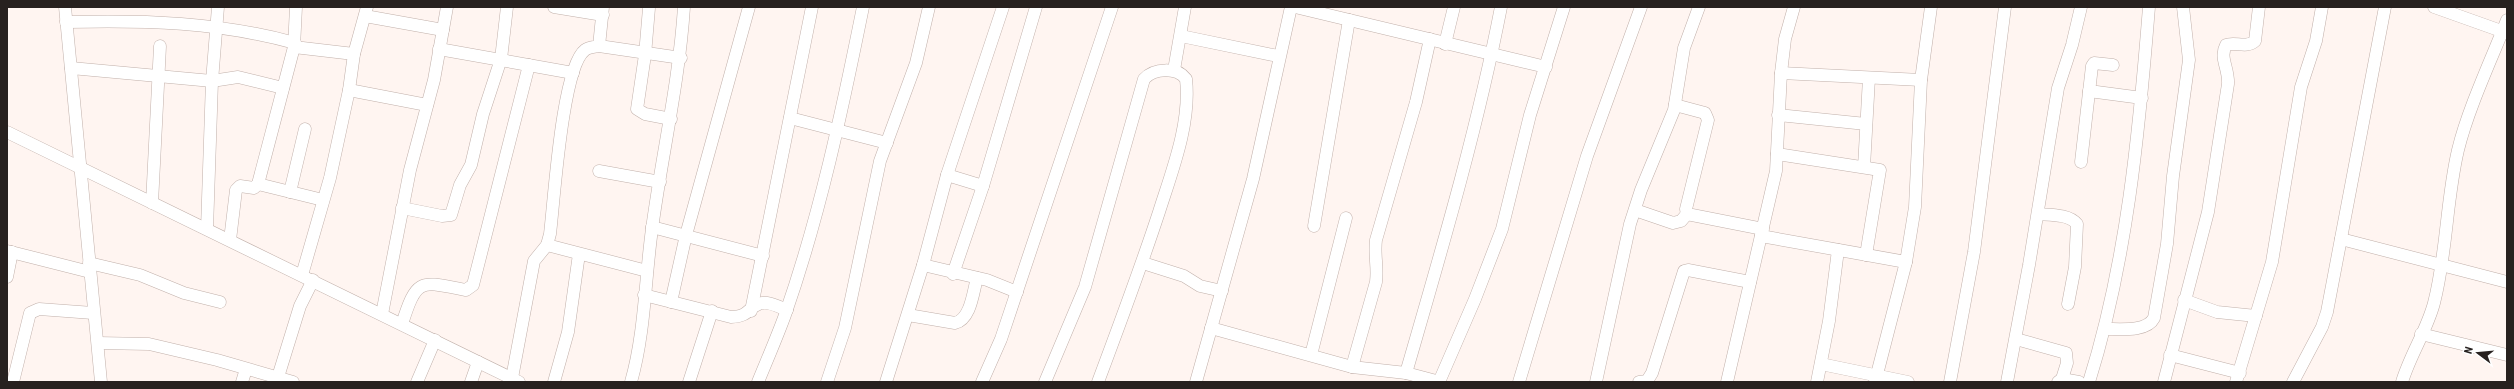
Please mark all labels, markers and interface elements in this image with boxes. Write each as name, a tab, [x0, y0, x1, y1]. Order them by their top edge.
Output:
north arrow	[2458, 333, 2498, 373]
text: N	[2462, 345, 2476, 355]

